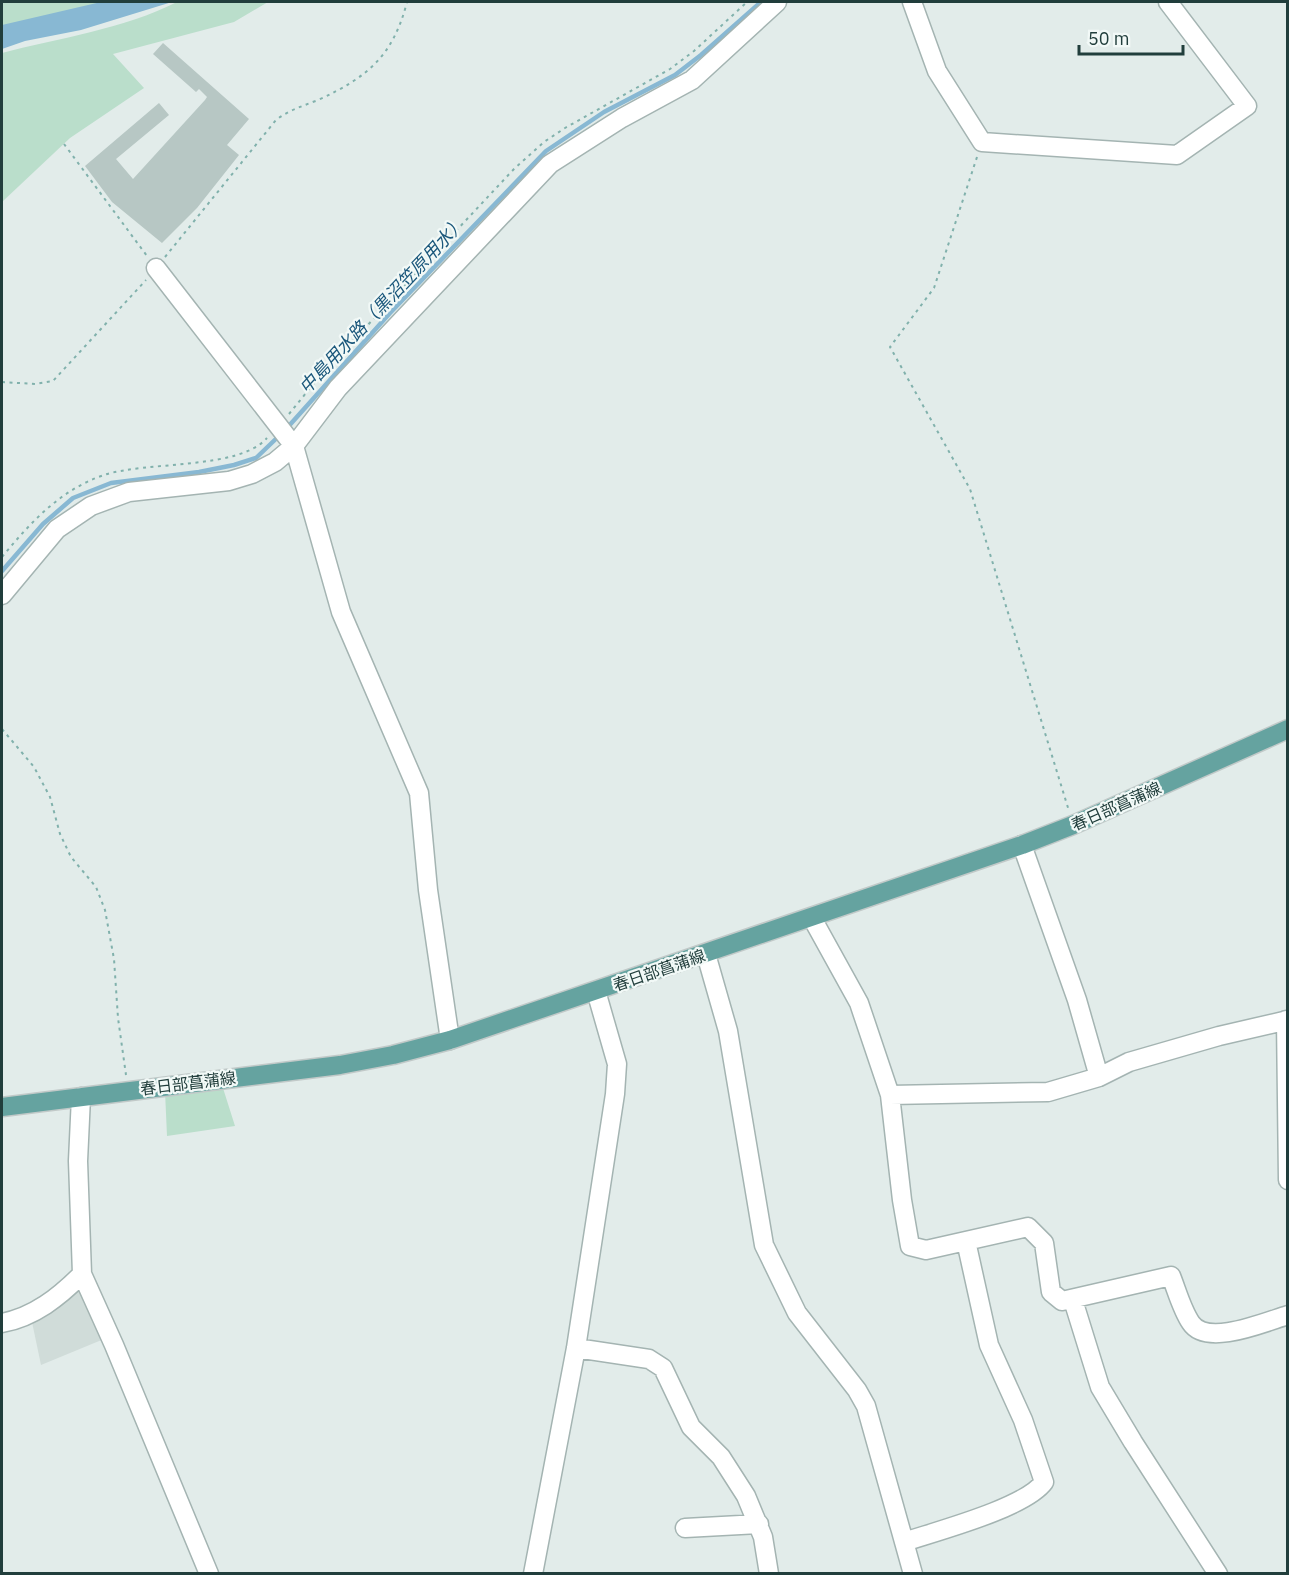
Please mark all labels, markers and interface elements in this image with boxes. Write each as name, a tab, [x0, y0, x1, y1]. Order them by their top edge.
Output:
scale bar	[1079, 18, 1182, 56]
text: 50 m	[1088, 27, 1130, 50]
water label: 中島用水路（黒沼笠原用水）	[294, 212, 470, 398]
street label: 春日部菖蒲線	[1068, 777, 1164, 835]
street label: 春日部菖蒲線	[610, 945, 708, 995]
street label: 春日部菖蒲線	[139, 1067, 237, 1099]

